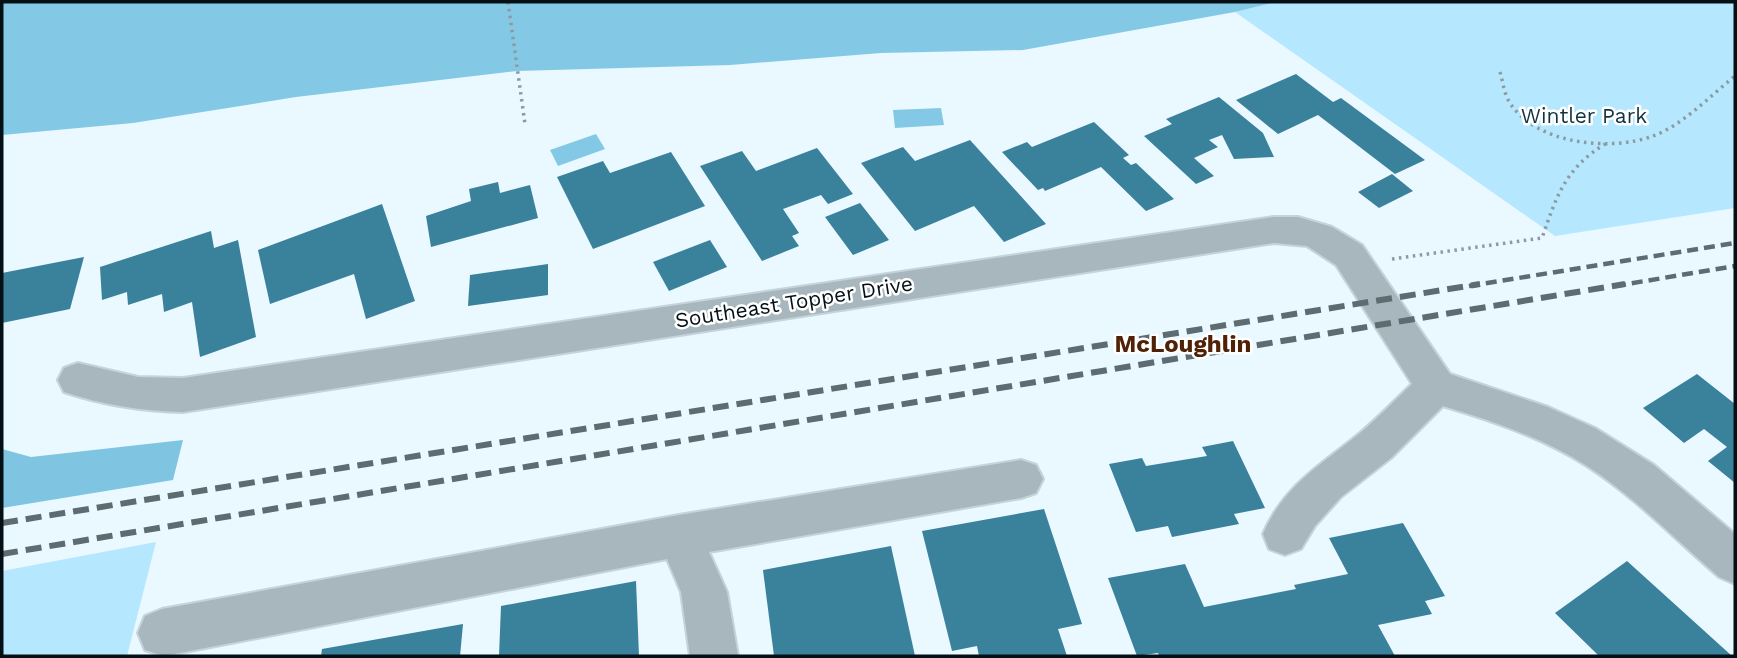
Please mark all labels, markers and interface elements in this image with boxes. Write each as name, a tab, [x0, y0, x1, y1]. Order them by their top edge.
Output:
park label: Wintler Park	[1521, 103, 1647, 128]
street label: Southeast Topper Drive	[673, 270, 914, 333]
district label: McLoughlin	[1115, 330, 1251, 358]

